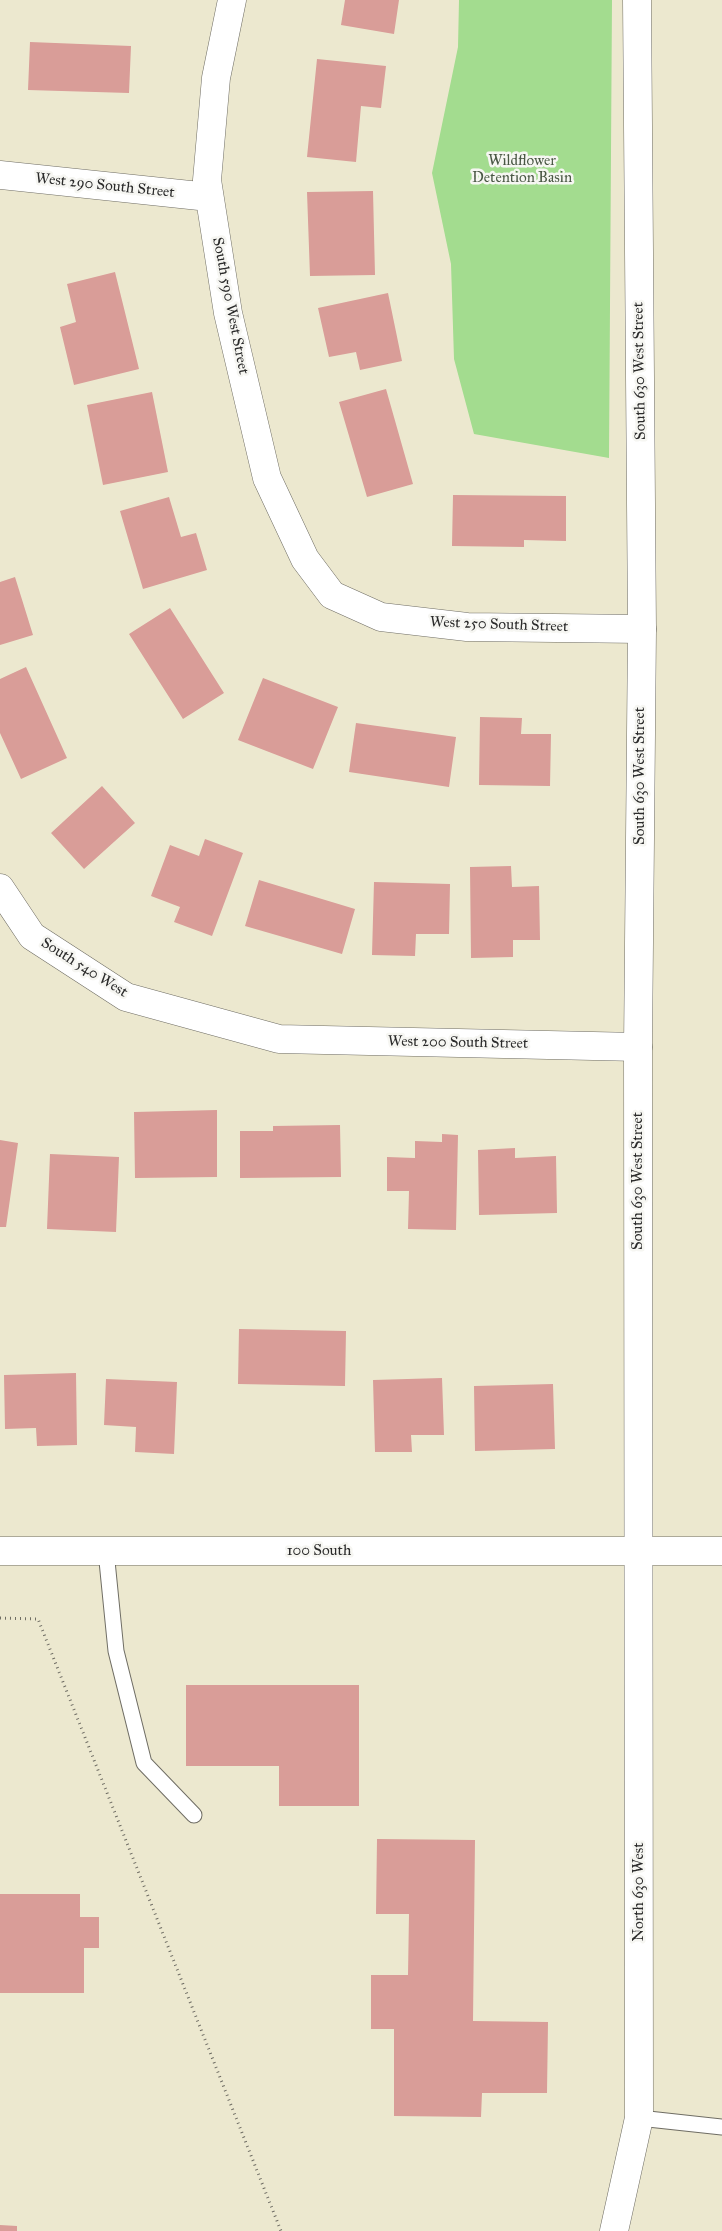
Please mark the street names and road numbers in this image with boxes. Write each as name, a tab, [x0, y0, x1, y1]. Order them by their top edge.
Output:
street label: West 290 South Street	[35, 170, 175, 202]
street label: South 590 West Street	[208, 236, 252, 376]
street label: South 630 West Street	[630, 302, 650, 440]
street label: West 250 South Street	[429, 614, 569, 636]
street label: South 630 West Street	[631, 707, 649, 845]
street label: South 540 West	[37, 934, 131, 1002]
street label: West 200 South Street	[388, 1033, 528, 1053]
street label: South 630 West Street	[629, 1112, 647, 1250]
street label: 100 South	[287, 1542, 351, 1560]
street label: North 630 West	[630, 1843, 648, 1941]

